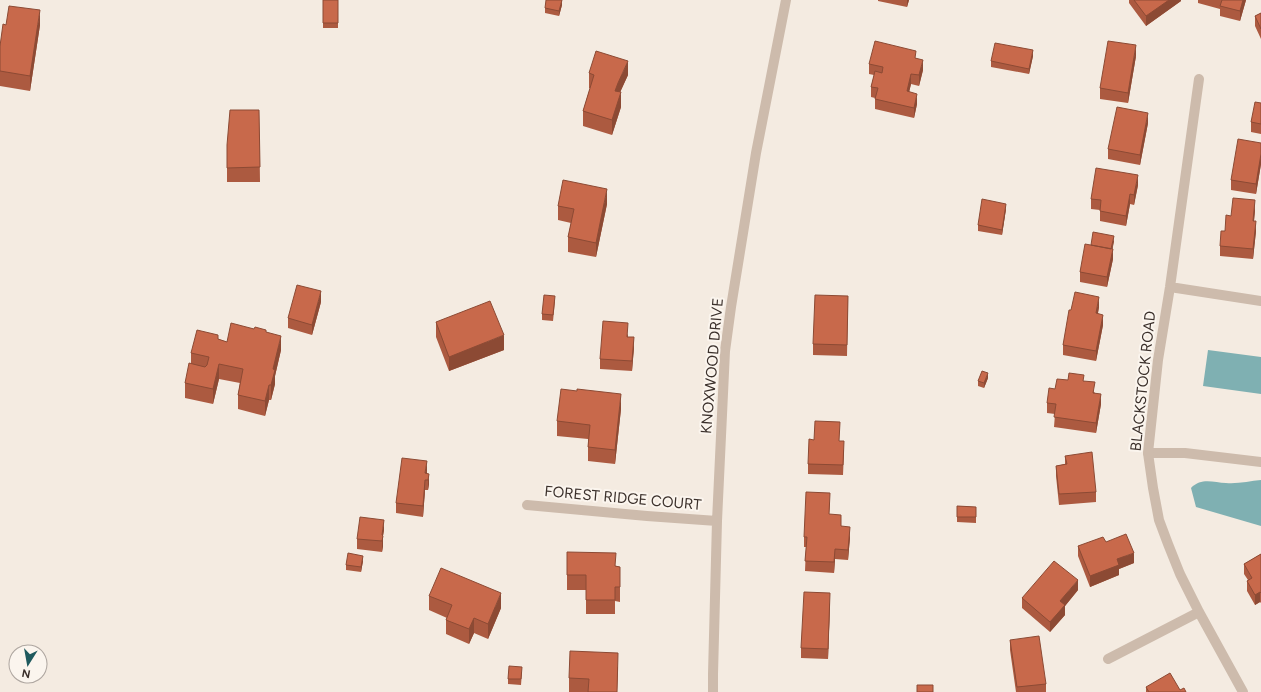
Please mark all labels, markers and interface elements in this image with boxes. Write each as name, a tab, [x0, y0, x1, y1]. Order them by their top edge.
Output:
street label: KNOXWOOD DRIVE	[697, 297, 727, 435]
street label: BLACKSTOCK ROAD	[1127, 310, 1159, 452]
street label: FOREST RIDGE COURT	[544, 482, 703, 514]
north arrow	[8, 644, 48, 684]
text: N	[21, 666, 32, 681]

